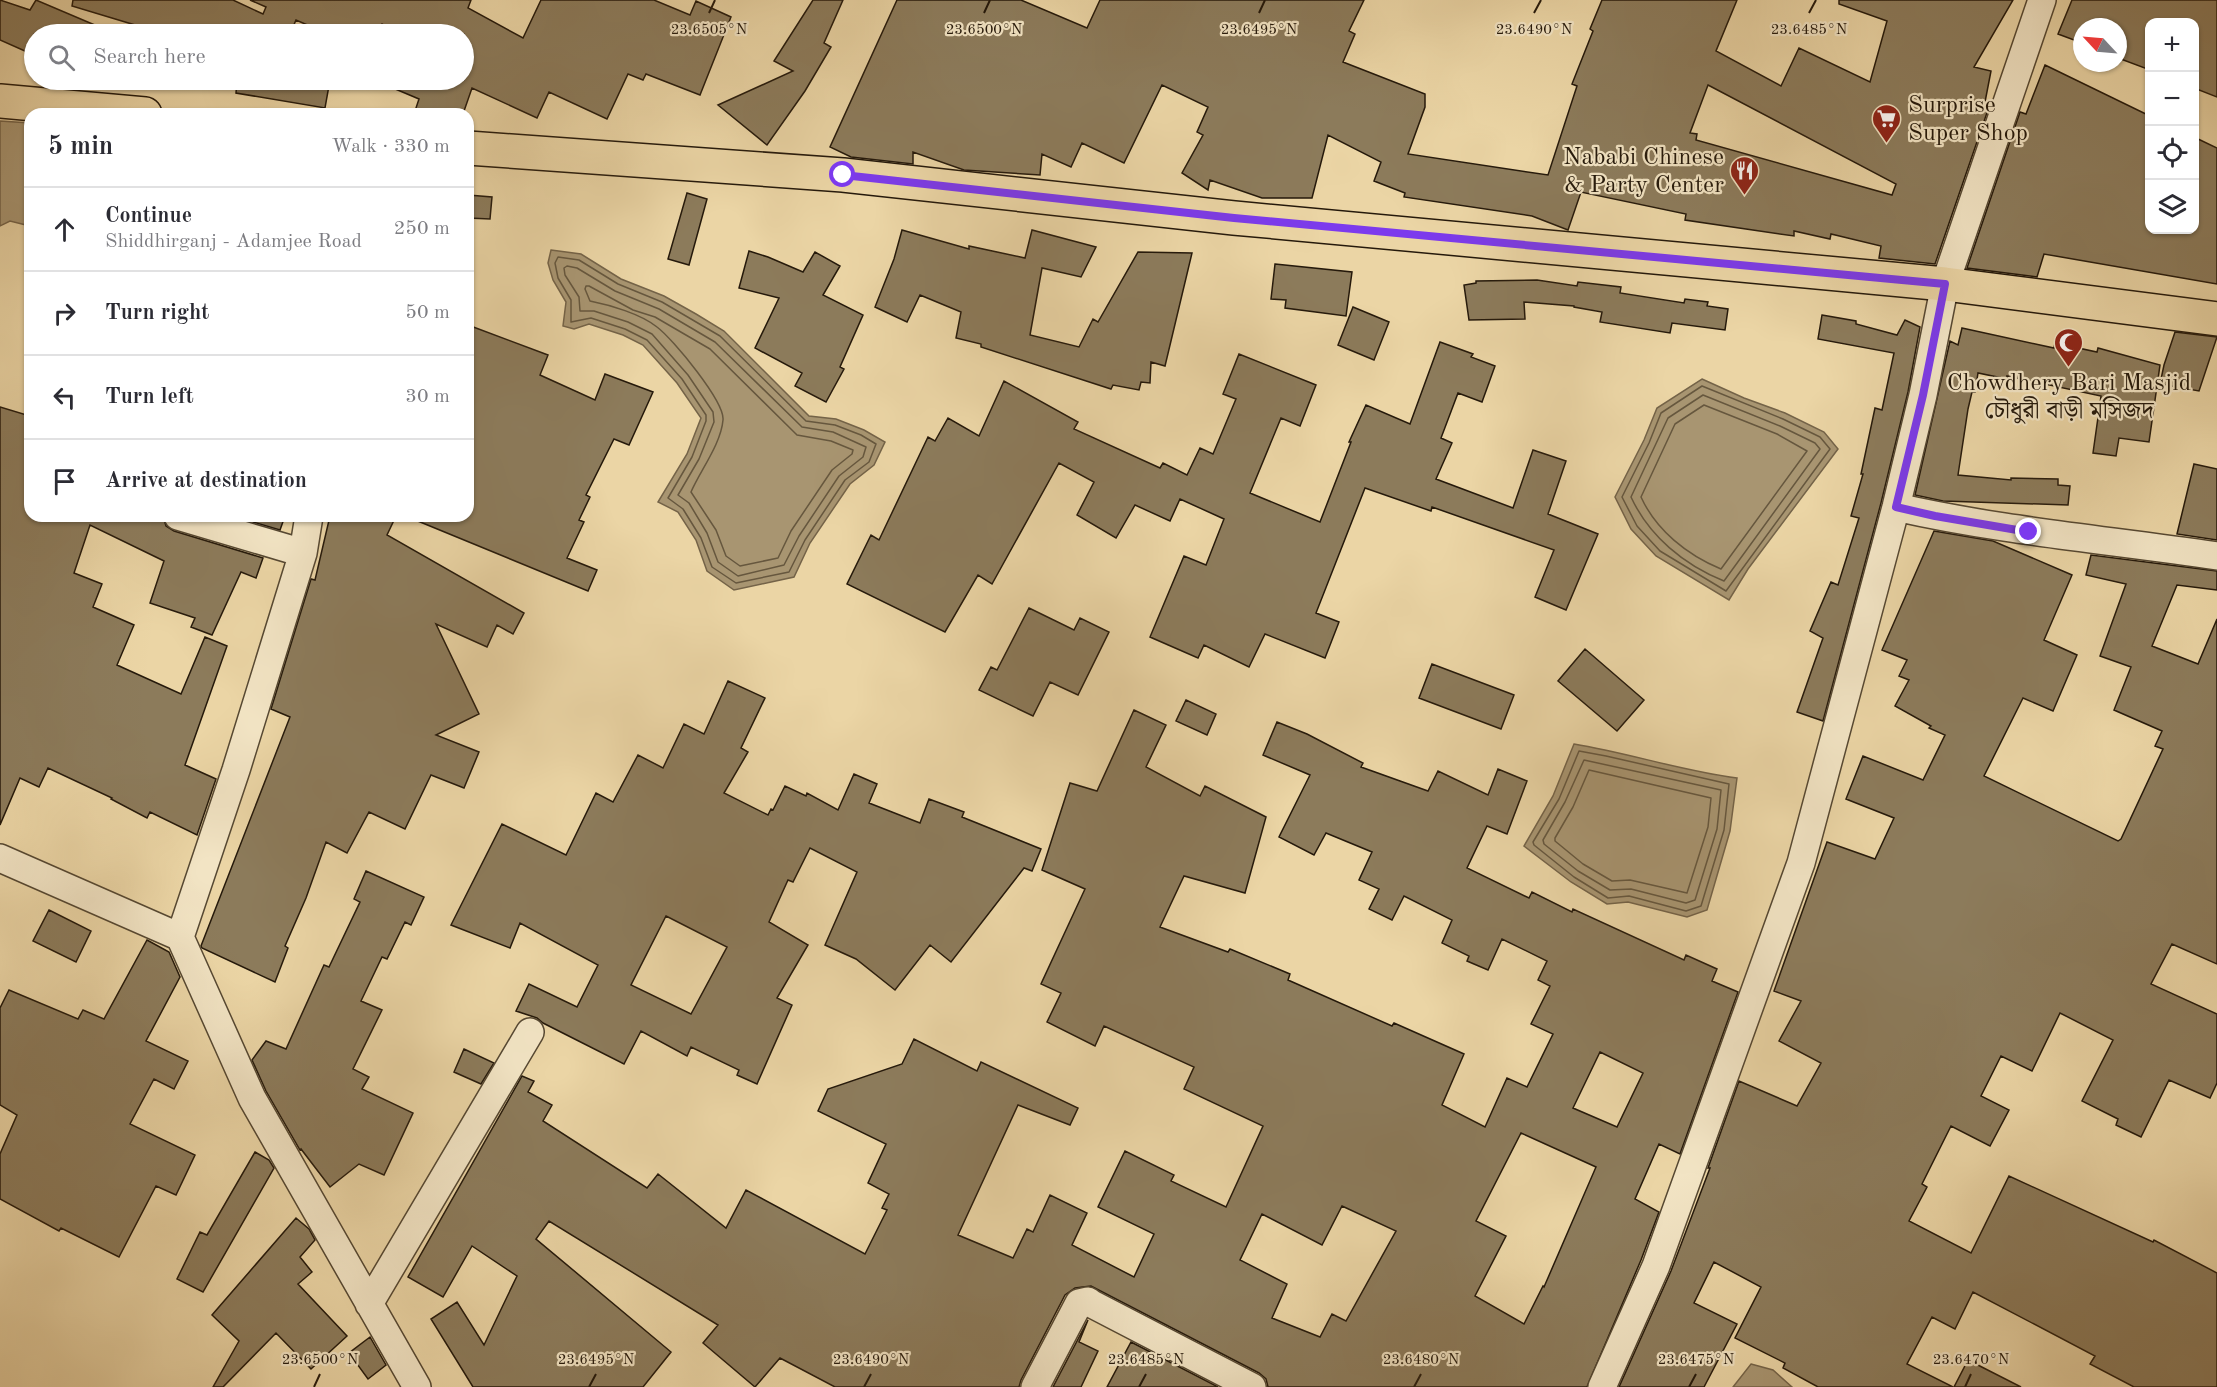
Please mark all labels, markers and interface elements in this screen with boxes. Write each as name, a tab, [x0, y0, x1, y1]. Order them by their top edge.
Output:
north arrow	[2073, 18, 2127, 72]
map controls	[2145, 18, 2199, 234]
button: +	[2145, 18, 2199, 72]
text: 23.6505°N	[671, 23, 748, 38]
text: 23.6500°N	[946, 23, 1023, 38]
text: 23.6495°N	[1221, 23, 1298, 38]
text: 23.6490°N	[1496, 23, 1573, 38]
text: 23.6485°N	[1771, 23, 1848, 38]
search box	[24, 24, 474, 90]
icon: search	[45, 41, 78, 74]
text: Search here	[93, 46, 206, 68]
button: −	[2145, 72, 2199, 126]
place label: Surprise Super Shop	[1908, 94, 2028, 146]
supermarket icon: Surprise Super Shop	[1871, 102, 1903, 144]
button: locate	[2145, 126, 2199, 180]
text: 5 min	[48, 134, 113, 160]
text: Walk · 330 m	[331, 137, 450, 157]
place label: Nababi Chinese & Party Center	[1563, 146, 1724, 198]
restaurant icon: Nababi Chinese & Party Center	[1729, 154, 1761, 196]
route start	[829, 161, 855, 187]
button: layers	[2145, 180, 2199, 234]
text: Continue	[105, 205, 192, 227]
icon: ahead	[48, 213, 81, 246]
text: 250 m	[394, 219, 450, 239]
text: Shiddhirganj - Adamjee Road	[105, 232, 362, 252]
icon: right	[48, 297, 81, 330]
text: Turn right	[105, 302, 209, 324]
text: 50 m	[405, 303, 450, 323]
mosque icon: Chowdhery Bari Masjid চৌধুরী বাড়ী মসিজদ	[2053, 326, 2085, 368]
place label: Chowdhery Bari Masjid চৌধুরী বাড়ী মসিজদ	[1947, 372, 2191, 424]
icon: left	[48, 381, 81, 414]
text: Turn left	[105, 386, 194, 408]
text: 30 m	[405, 387, 450, 407]
icon: arrive	[48, 465, 81, 498]
text: Arrive at destination	[105, 470, 307, 492]
route end	[2015, 518, 2041, 544]
text: 23.6500°N	[282, 1353, 359, 1368]
text: 23.6495°N	[558, 1353, 635, 1368]
text: 23.6490°N	[833, 1353, 910, 1368]
text: 23.6485°N	[1108, 1353, 1185, 1368]
text: 23.6480°N	[1383, 1353, 1460, 1368]
text: 23.6475°N	[1658, 1353, 1735, 1368]
text: 23.6470°N	[1933, 1353, 2010, 1368]

